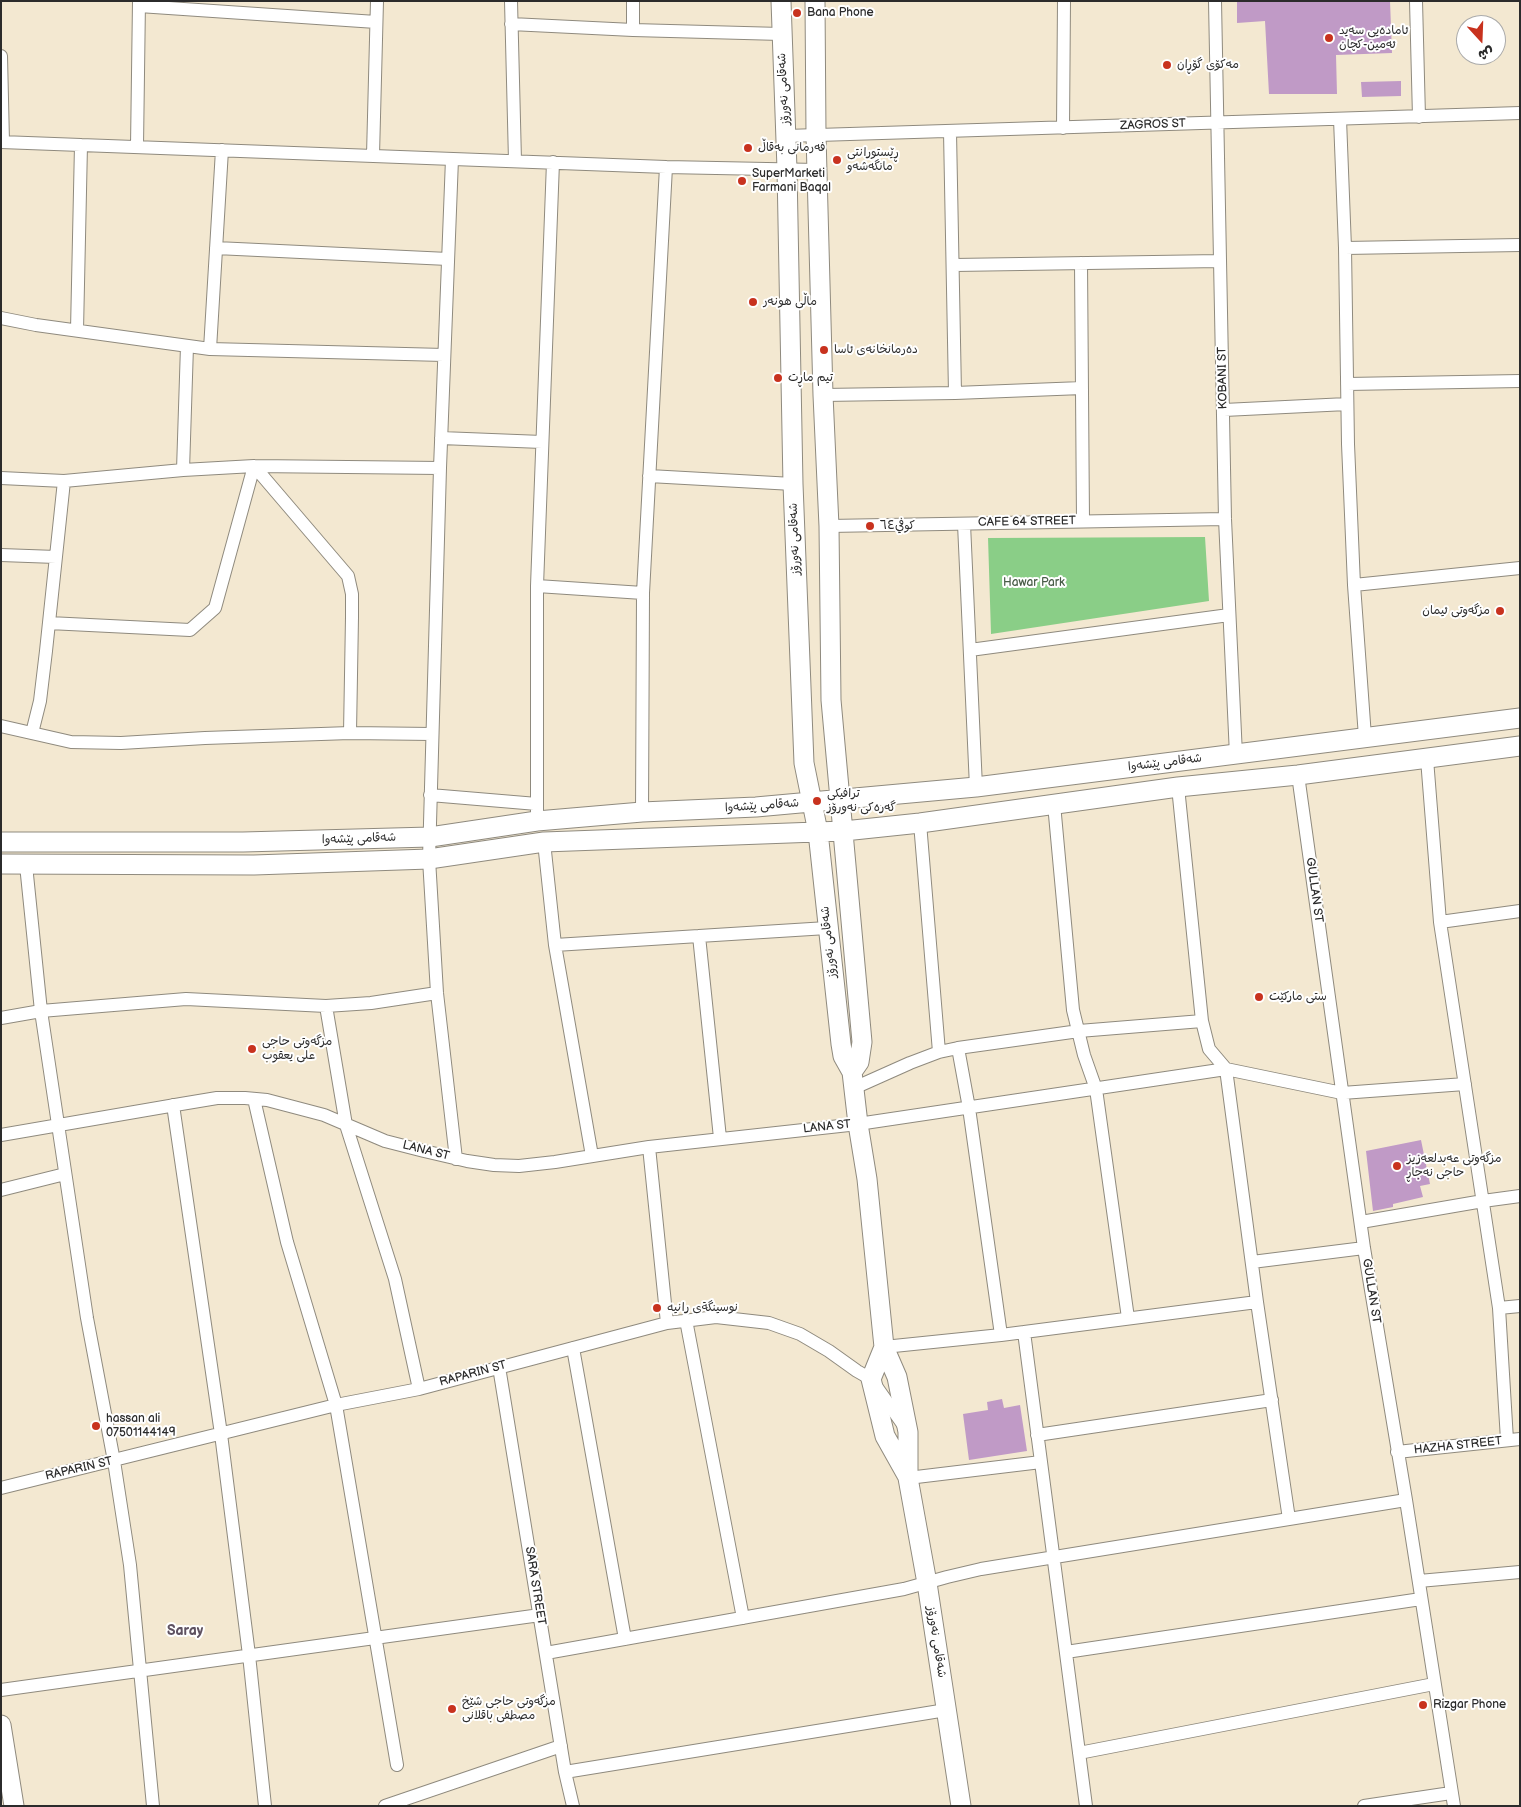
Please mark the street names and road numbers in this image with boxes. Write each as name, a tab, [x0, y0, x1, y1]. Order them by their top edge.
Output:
street label: شەقامی نەورۆز	[775, 52, 793, 126]
street label: ZAGROS ST	[1120, 117, 1186, 133]
street label: KOBANI ST	[1215, 347, 1231, 409]
street label: شەقامی نەورۆز	[787, 503, 803, 575]
street label: CAFE 64 STREET	[978, 514, 1076, 530]
street label: شەقامی پێشەوا	[1127, 751, 1203, 775]
street label: شەقامی پێشەوا	[724, 796, 800, 816]
street label: شەقامی پێشەوا	[322, 831, 396, 847]
street label: GULLAN ST	[1302, 857, 1326, 923]
street label: شەقامی نەورۆز	[818, 905, 840, 979]
street label: LANA ST	[802, 1117, 852, 1137]
street label: LANA ST	[401, 1138, 451, 1164]
street label: GULLAN ST	[1359, 1258, 1383, 1324]
street label: RAPARIN ST	[438, 1358, 508, 1390]
street label: HAZHA STREET	[1413, 1434, 1503, 1458]
street label: RAPARIN ST	[44, 1454, 114, 1484]
street label: SARA STREET	[522, 1546, 548, 1626]
street label: شەقامی نەورۆز	[923, 1605, 949, 1679]

